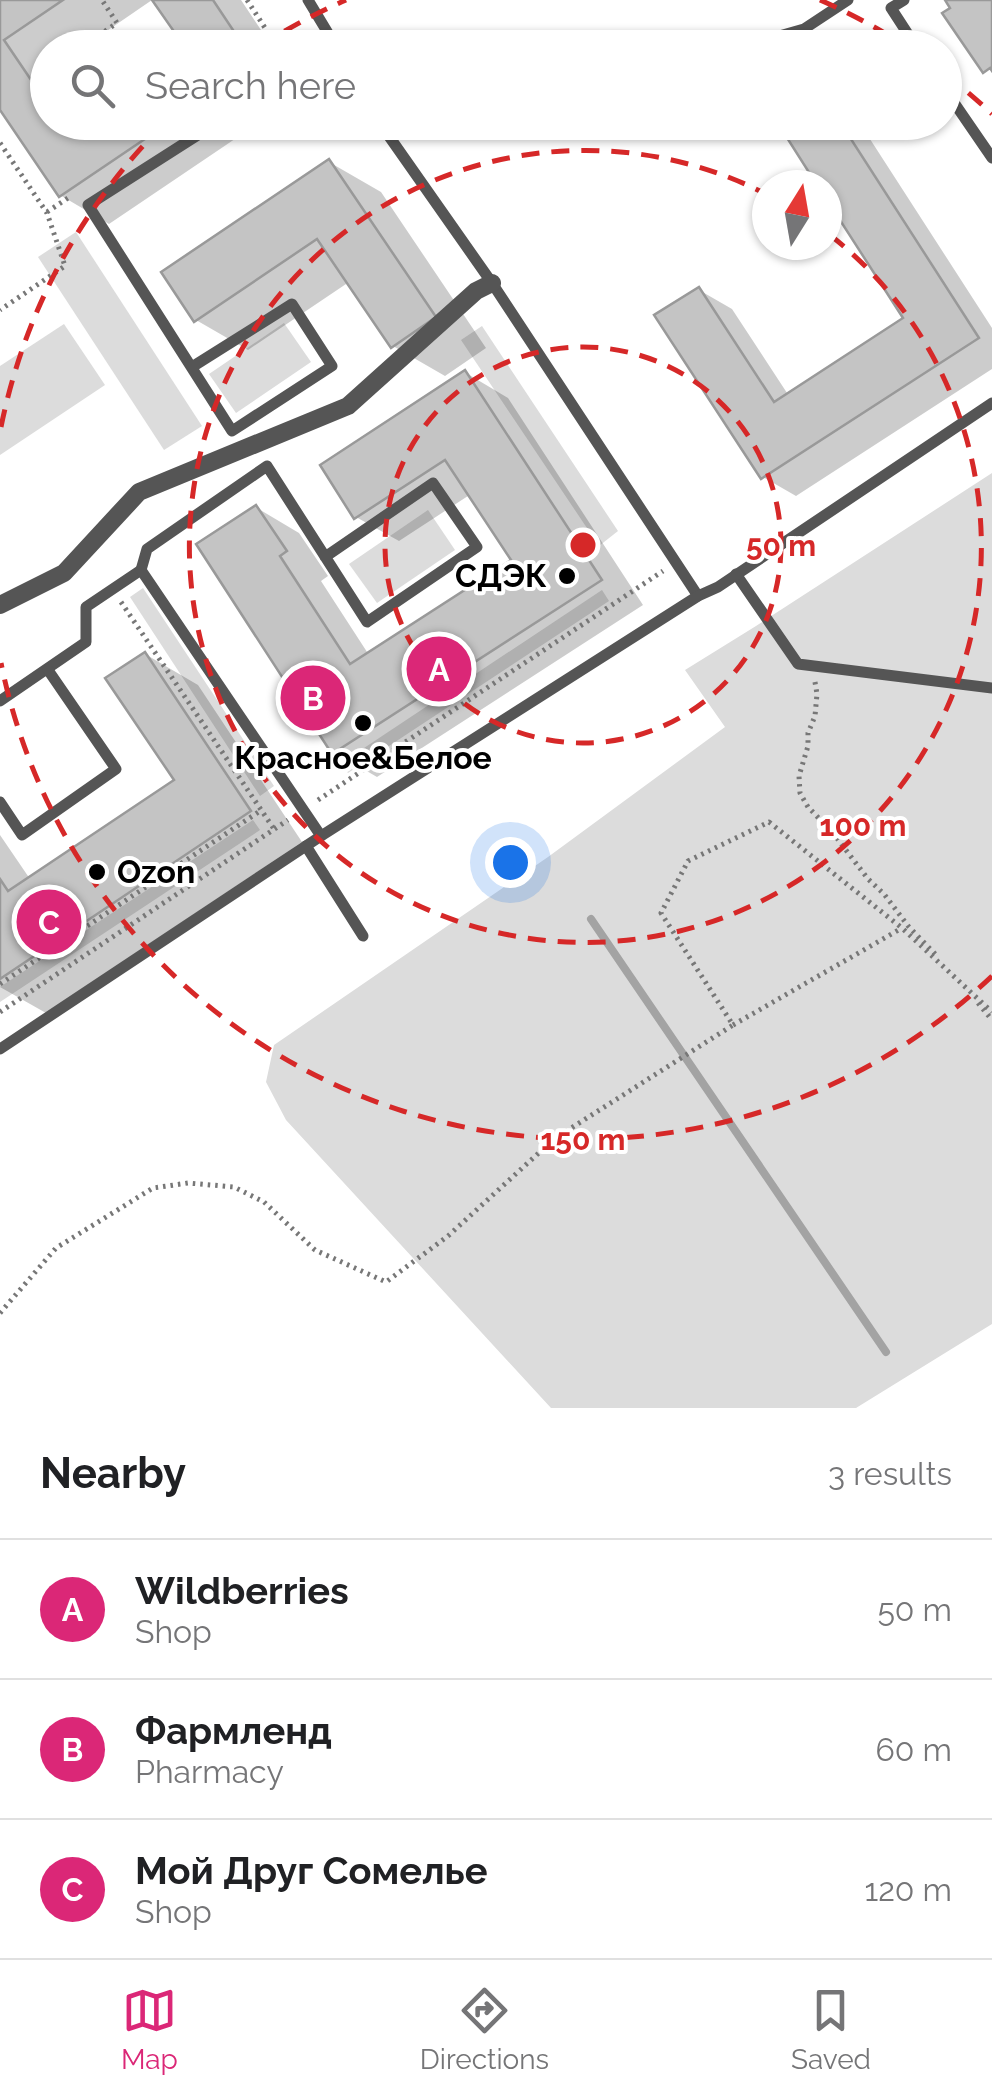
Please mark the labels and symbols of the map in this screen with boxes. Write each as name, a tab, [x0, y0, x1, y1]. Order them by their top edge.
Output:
north arrow	[752, 170, 842, 260]
centre of rings	[565, 527, 601, 563]
text: 50 m	[746, 528, 816, 563]
place label: СДЭК	[455, 557, 547, 594]
marker: СДЭК	[556, 565, 578, 587]
pin: A	[406, 632, 472, 706]
pin: B	[280, 660, 346, 736]
marker: Красное&Белое	[352, 712, 374, 734]
place label: Красное&Белое	[234, 739, 492, 776]
text: 100 m	[820, 808, 906, 843]
your location	[485, 837, 536, 888]
place label: Ozon	[117, 853, 195, 890]
marker: Ozon	[86, 861, 108, 883]
pin: C	[17, 884, 82, 960]
text: 150 m	[541, 1122, 626, 1157]

